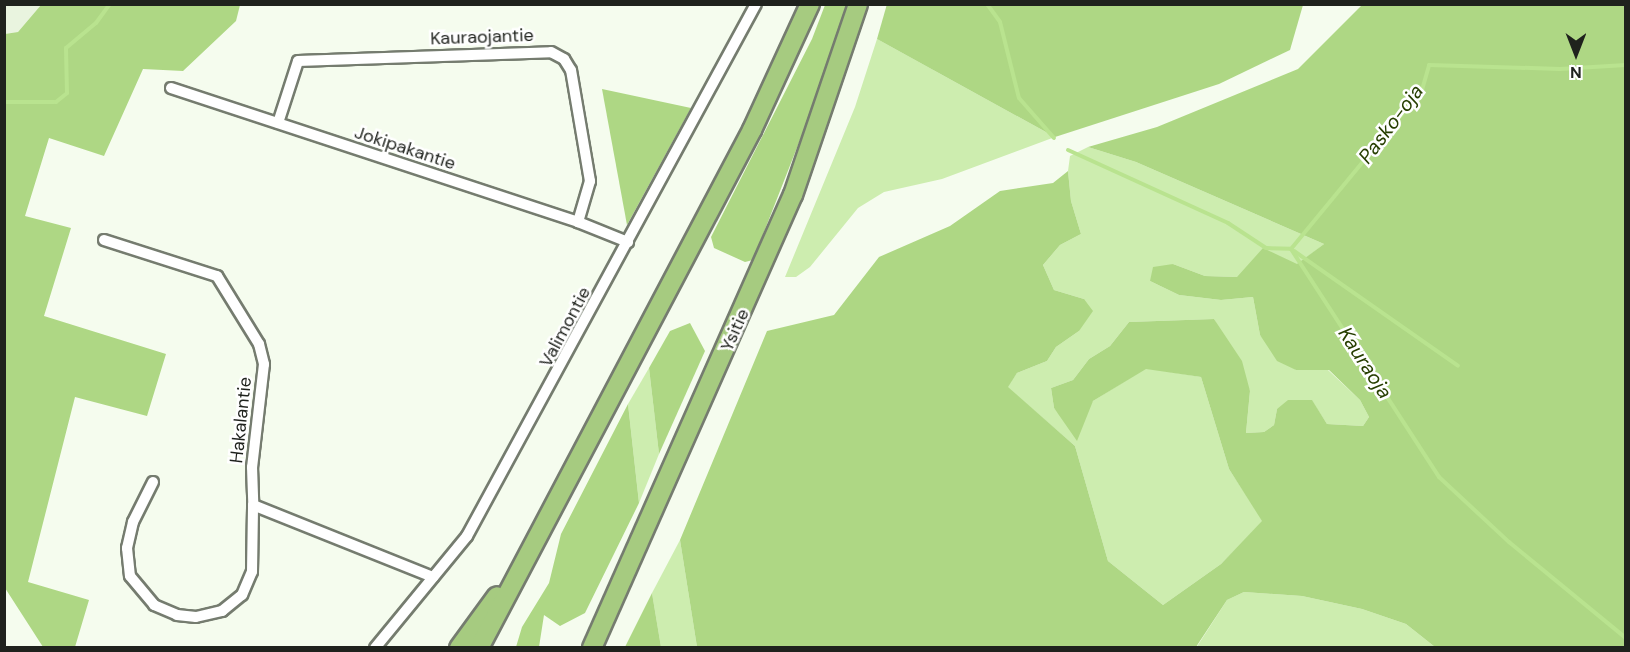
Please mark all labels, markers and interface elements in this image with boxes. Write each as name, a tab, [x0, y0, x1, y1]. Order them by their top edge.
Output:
street label: Kauraojantie	[430, 24, 534, 50]
north arrow	[1546, 24, 1606, 84]
text: N	[1570, 62, 1582, 83]
water label: Pasko-oja	[1353, 80, 1429, 168]
street label: Jokipakantie	[352, 122, 458, 174]
street label: Valimontie	[535, 283, 595, 371]
street label: Ysitie	[716, 305, 754, 355]
water label: Kauraoja	[1333, 323, 1397, 403]
street label: Hakalantie	[226, 376, 256, 464]

